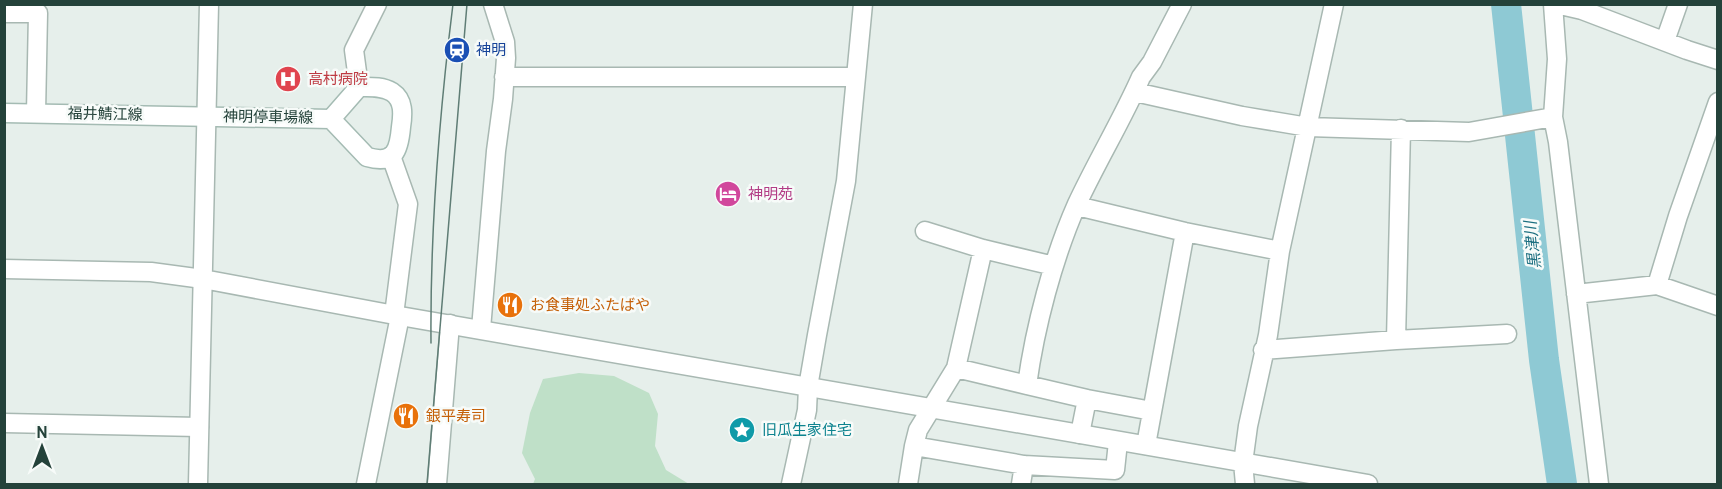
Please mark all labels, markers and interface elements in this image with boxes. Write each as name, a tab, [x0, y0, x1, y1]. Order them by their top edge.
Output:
station icon: 神明	[442, 35, 472, 65]
place label: 神明	[476, 42, 506, 61]
hospital icon: 高村病院	[273, 64, 303, 94]
place label: 高村病院	[308, 70, 368, 90]
street label: 福井鯖江線	[67, 104, 143, 126]
street label: 神明停車場線	[223, 108, 313, 129]
hotel icon: 神明苑	[713, 179, 743, 209]
place label: 神明苑	[748, 186, 793, 205]
water label: 黒津川	[1521, 218, 1546, 270]
restaurant icon: お食事処ふたばや	[495, 290, 525, 320]
place label: お食事処ふたばや	[530, 297, 650, 316]
restaurant icon: 銀平寿司	[391, 401, 421, 431]
place label: 銀平寿司	[426, 408, 486, 427]
place icon: 旧瓜生家住宅	[727, 415, 757, 445]
north arrow	[12, 417, 72, 477]
place label: 旧瓜生家住宅	[762, 422, 852, 441]
text: N	[36, 424, 48, 444]

